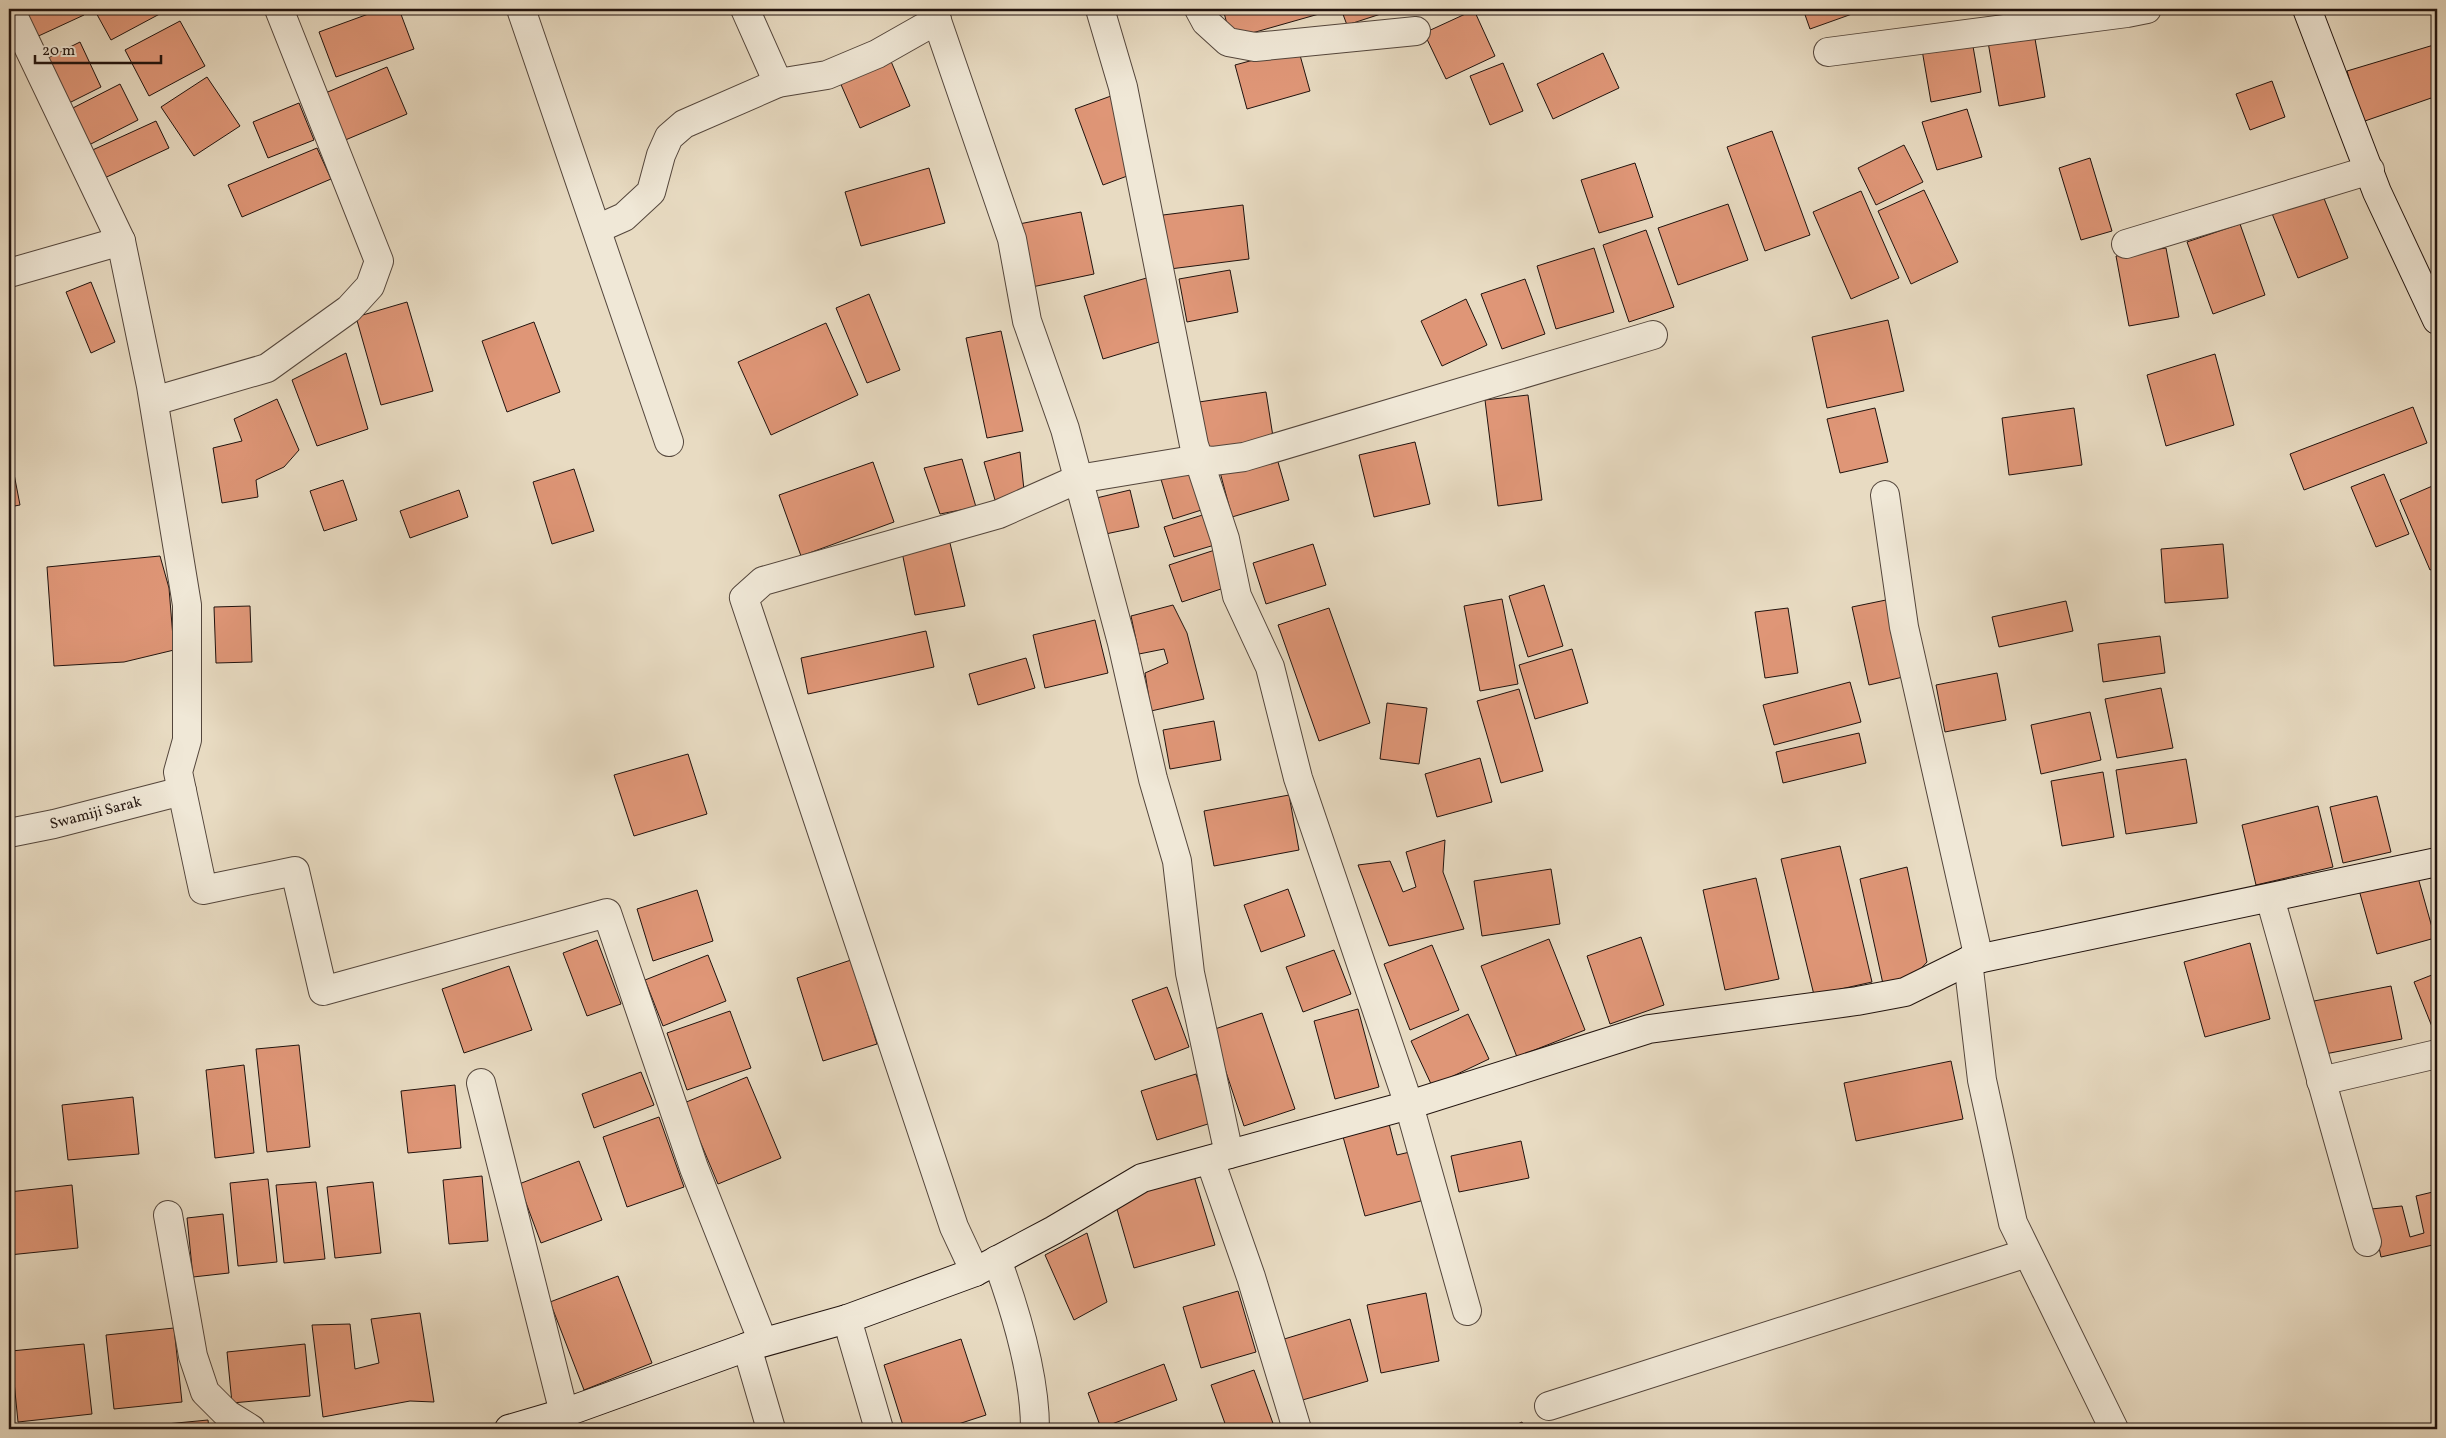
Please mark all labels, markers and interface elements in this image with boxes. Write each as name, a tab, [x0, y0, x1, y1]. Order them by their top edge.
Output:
scale bar	[35, 32, 161, 64]
text: 20 m	[42, 41, 75, 62]
street label: Swamiji Sarak	[48, 791, 144, 835]

